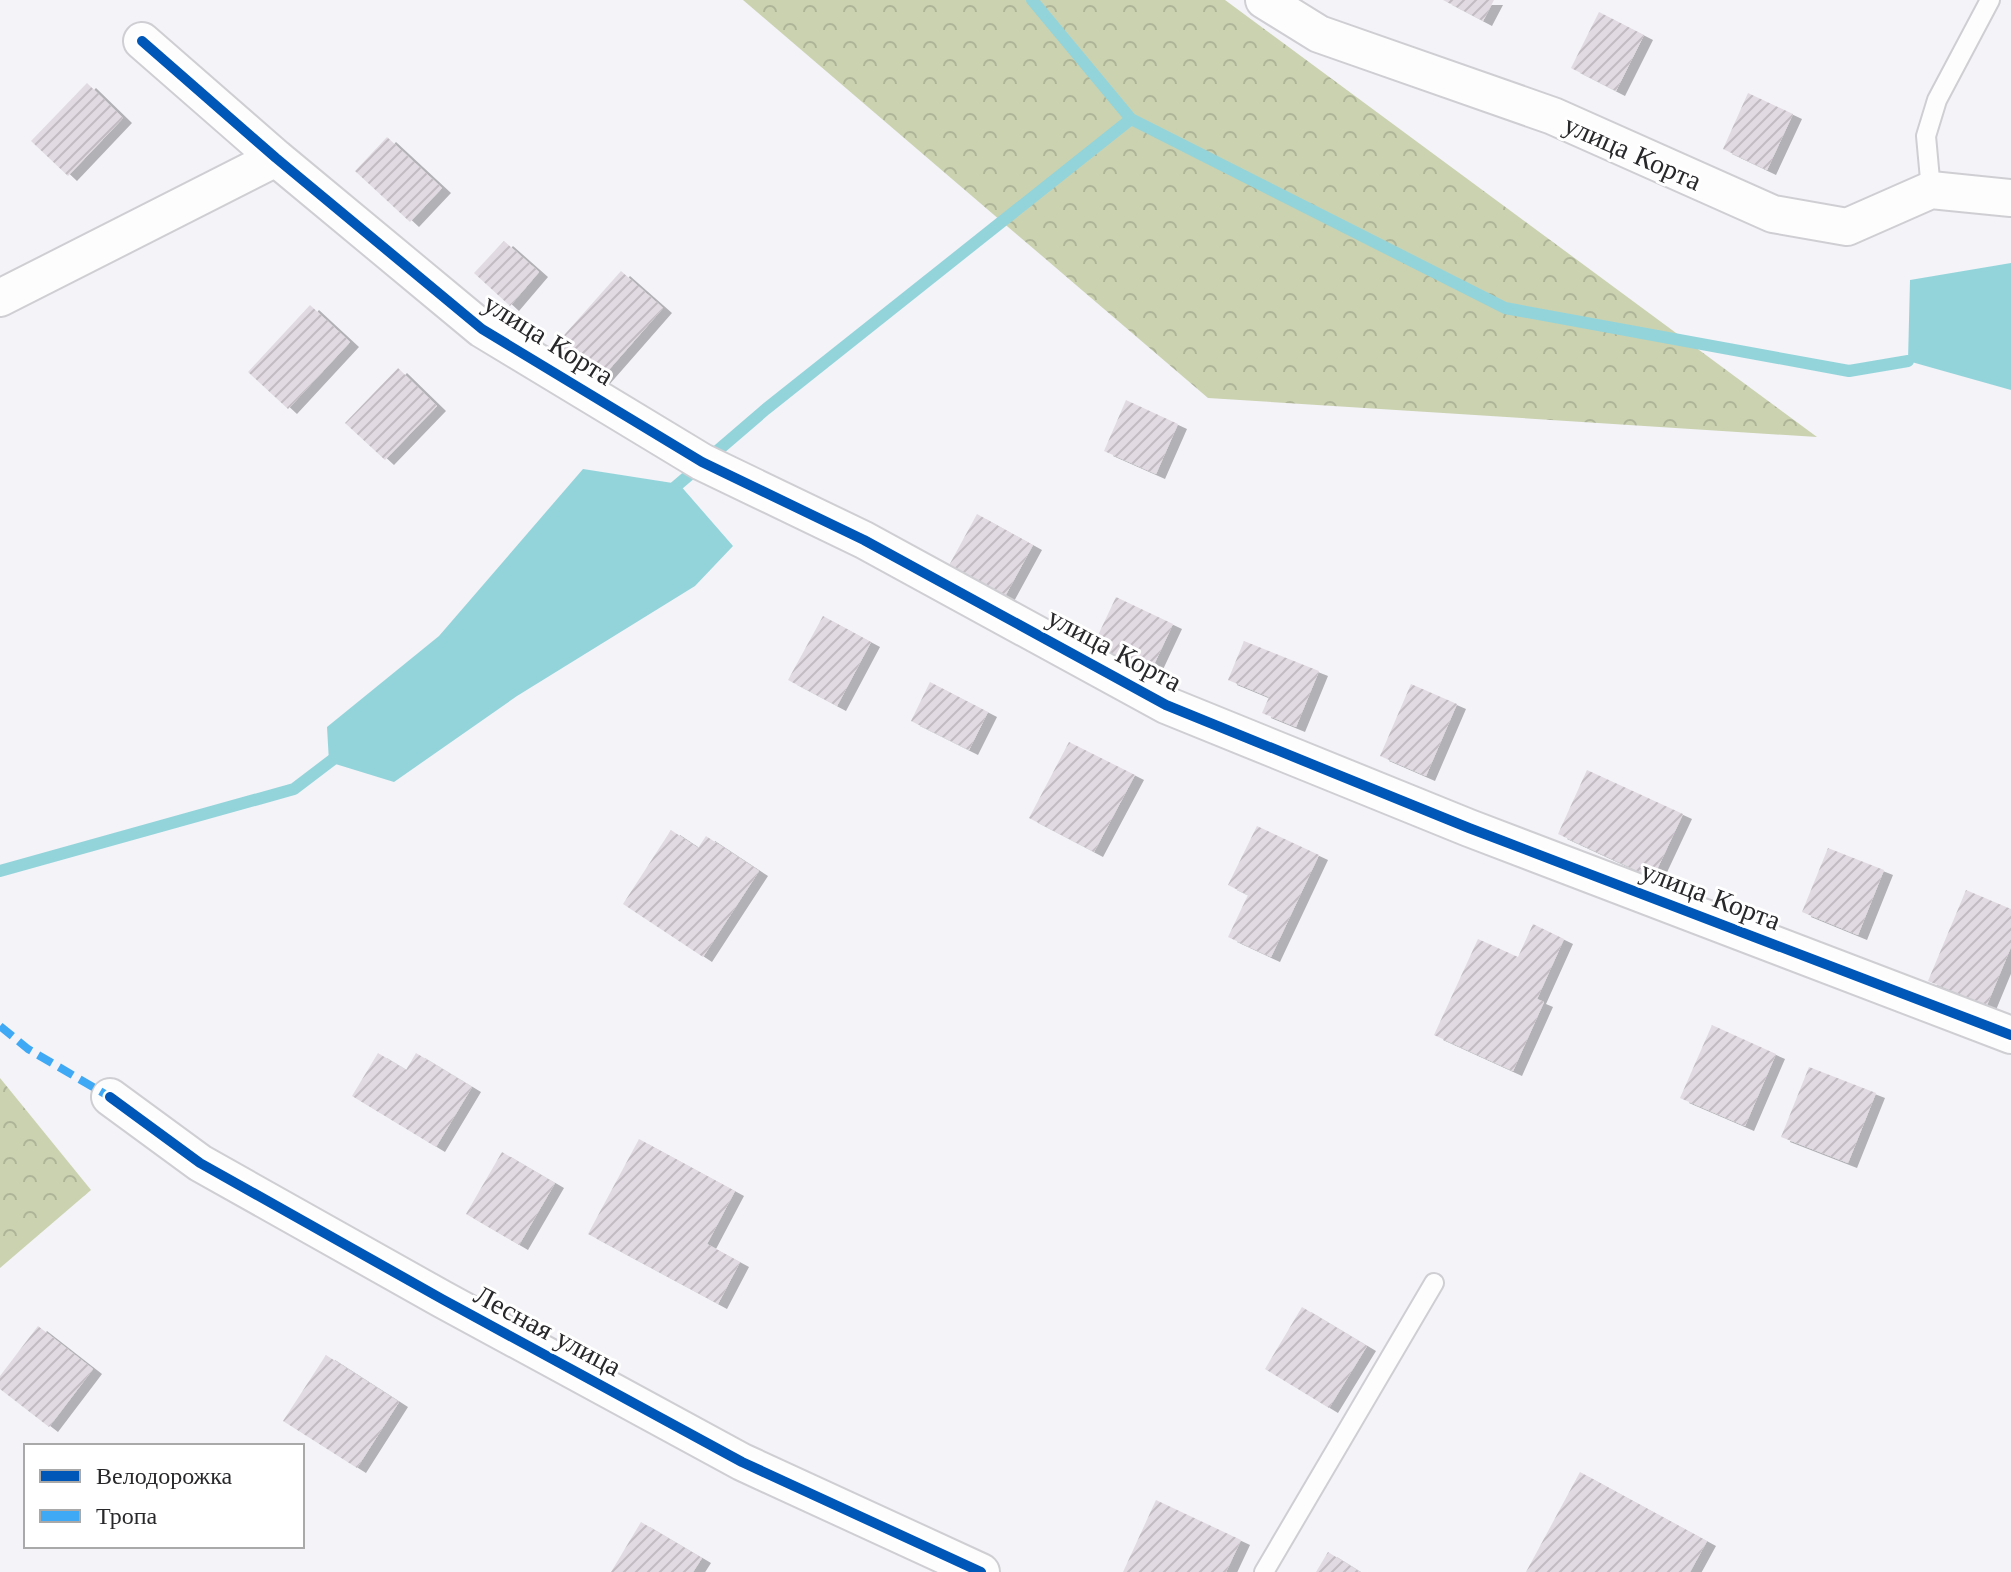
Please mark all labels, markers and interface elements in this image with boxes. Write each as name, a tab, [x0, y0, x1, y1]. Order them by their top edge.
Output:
street label: улица Корта	[1558, 107, 1708, 199]
street label: улица Корта	[477, 286, 621, 394]
street label: улица Корта	[1042, 599, 1188, 700]
street label: улица Корта	[1636, 853, 1786, 938]
street label: Лесная улица	[468, 1277, 628, 1384]
legend	[24, 1444, 304, 1548]
text: Велодорожка	[96, 1461, 232, 1490]
text: Тропа	[96, 1501, 158, 1530]

